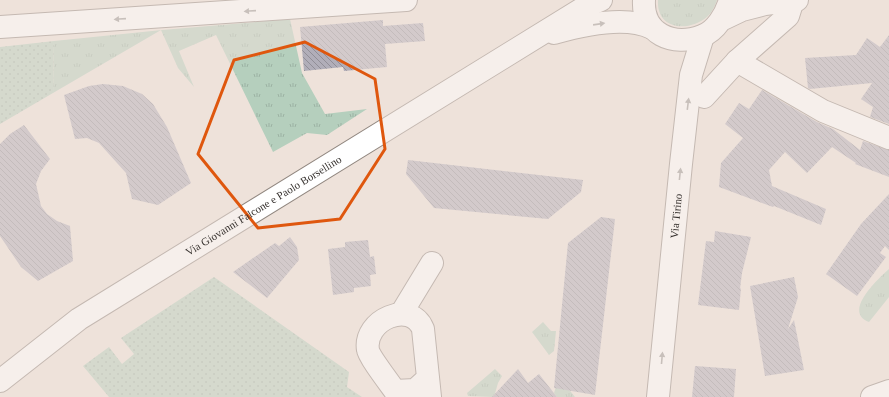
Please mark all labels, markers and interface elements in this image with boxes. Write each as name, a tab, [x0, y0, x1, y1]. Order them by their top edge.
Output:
one-way arrow	[244, 7, 256, 14]
one-way arrow	[114, 15, 126, 22]
one-way arrow	[593, 21, 605, 27]
one-way arrow	[685, 98, 691, 110]
street label: Via Giovanni Falcone e Paolo Borsellino	[183, 153, 344, 258]
one-way arrow	[676, 168, 683, 180]
street label: Via Tirino	[668, 192, 684, 239]
one-way arrow	[659, 352, 665, 364]

